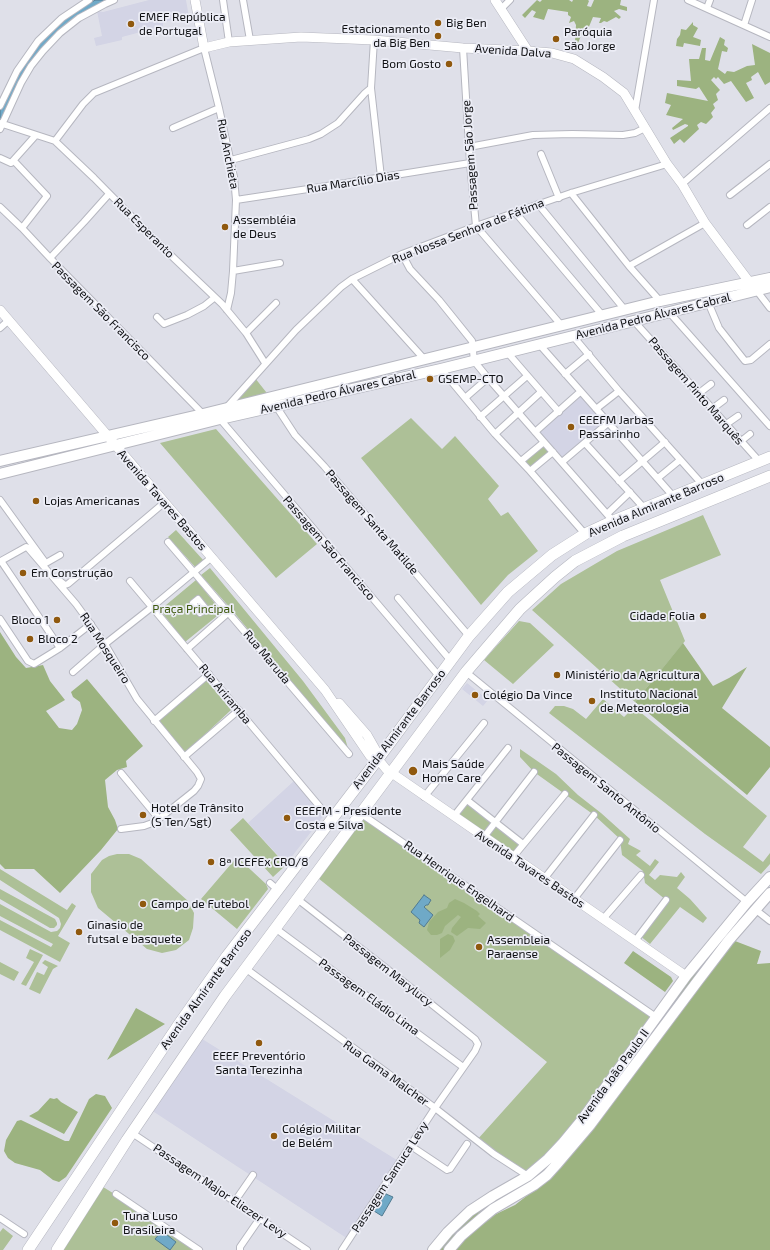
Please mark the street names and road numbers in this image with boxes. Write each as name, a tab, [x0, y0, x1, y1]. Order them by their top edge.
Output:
street label: Avenida Dalva	[474, 41, 552, 61]
street label: Passagem São Jorge	[459, 100, 481, 210]
street label: Rua Anchieta	[214, 118, 242, 190]
street label: Rua Marcílio Dias	[306, 168, 400, 196]
street label: Rua Esperanto	[111, 195, 177, 261]
street label: Rua Nossa Senhora de Fátima	[390, 195, 546, 267]
street label: Passagem São Francisco	[49, 259, 153, 363]
street label: Avenida Pedro Álvares Cabral	[574, 290, 732, 342]
street label: Passagem Pinto Marquês	[645, 334, 747, 448]
street label: Avenida Pedro Álvares Cabral	[259, 367, 417, 417]
street label: Avenida Tavares Bastos	[114, 447, 210, 553]
street label: Passagem Santa Matilde	[322, 467, 422, 577]
street label: Avenida Almirante Barroso	[586, 470, 726, 540]
street label: Passagem São Francisco	[280, 493, 378, 603]
street label: Rua Mosqueiro	[77, 610, 133, 686]
street label: Rua Maruda	[240, 627, 294, 687]
street label: Rua Ariramba	[196, 661, 254, 727]
street label: Avenida Almirante Barroso	[349, 666, 449, 792]
street label: Passagem Santo Antônio	[549, 740, 663, 836]
street label: Avenida Tavares Bastos	[473, 827, 587, 911]
street label: Rua Henrique Engelhard	[401, 838, 517, 924]
street label: Avenida Almirante Barroso	[157, 926, 255, 1052]
street label: Passagem Marylucy	[340, 931, 436, 1009]
street label: Passagem Eládio Lima	[316, 956, 422, 1038]
street label: Avenida João Paulo II	[574, 1026, 652, 1126]
street label: Rua Gama Malcher	[340, 1037, 432, 1109]
street label: Passagem Samuca Levy	[349, 1119, 431, 1235]
street label: Passagem Major Eliezer Levy	[150, 1141, 290, 1241]

